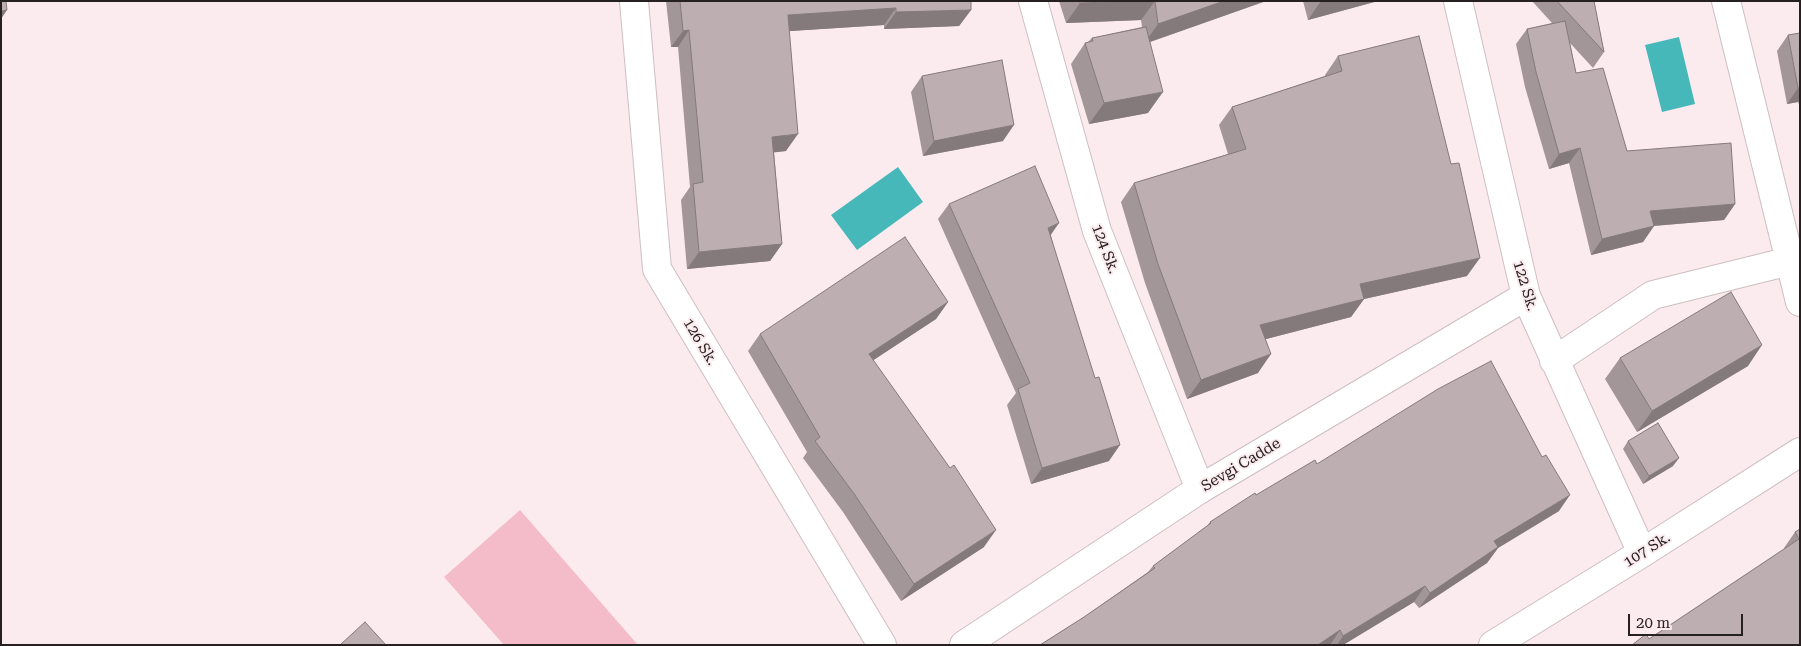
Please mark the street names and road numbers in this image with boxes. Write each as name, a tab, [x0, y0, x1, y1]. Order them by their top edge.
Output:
street label: 124 Sk.	[1087, 222, 1123, 276]
street label: 122 Sk.	[1509, 259, 1541, 313]
street label: 126 Sk.	[679, 315, 721, 369]
street label: Sevgi Cadde	[1198, 434, 1284, 496]
street label: 107 Sk.	[1620, 529, 1674, 571]

